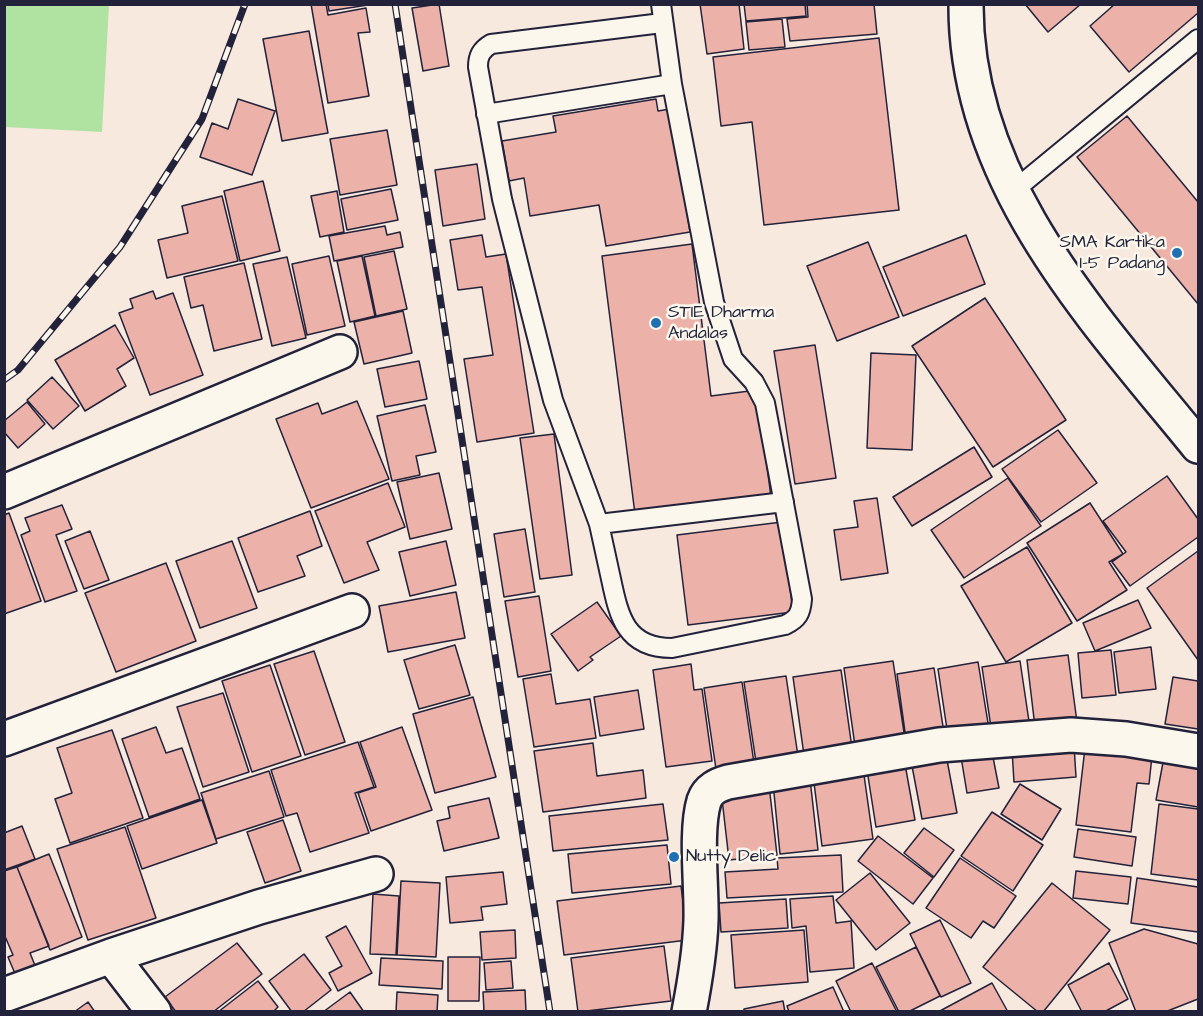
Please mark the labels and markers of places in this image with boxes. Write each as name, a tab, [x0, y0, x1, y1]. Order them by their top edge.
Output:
place label: SMA Kartika I-5 Padang	[1060, 232, 1165, 274]
marker: SMA Kartika I-5 Padang	[1170, 246, 1184, 260]
place label: STIE Dharma Andalas	[668, 302, 774, 344]
marker: STIE Dharma Andalas	[649, 316, 663, 330]
place label: Nutty Delic	[686, 846, 776, 868]
marker: Nutty Delic	[667, 850, 681, 864]

